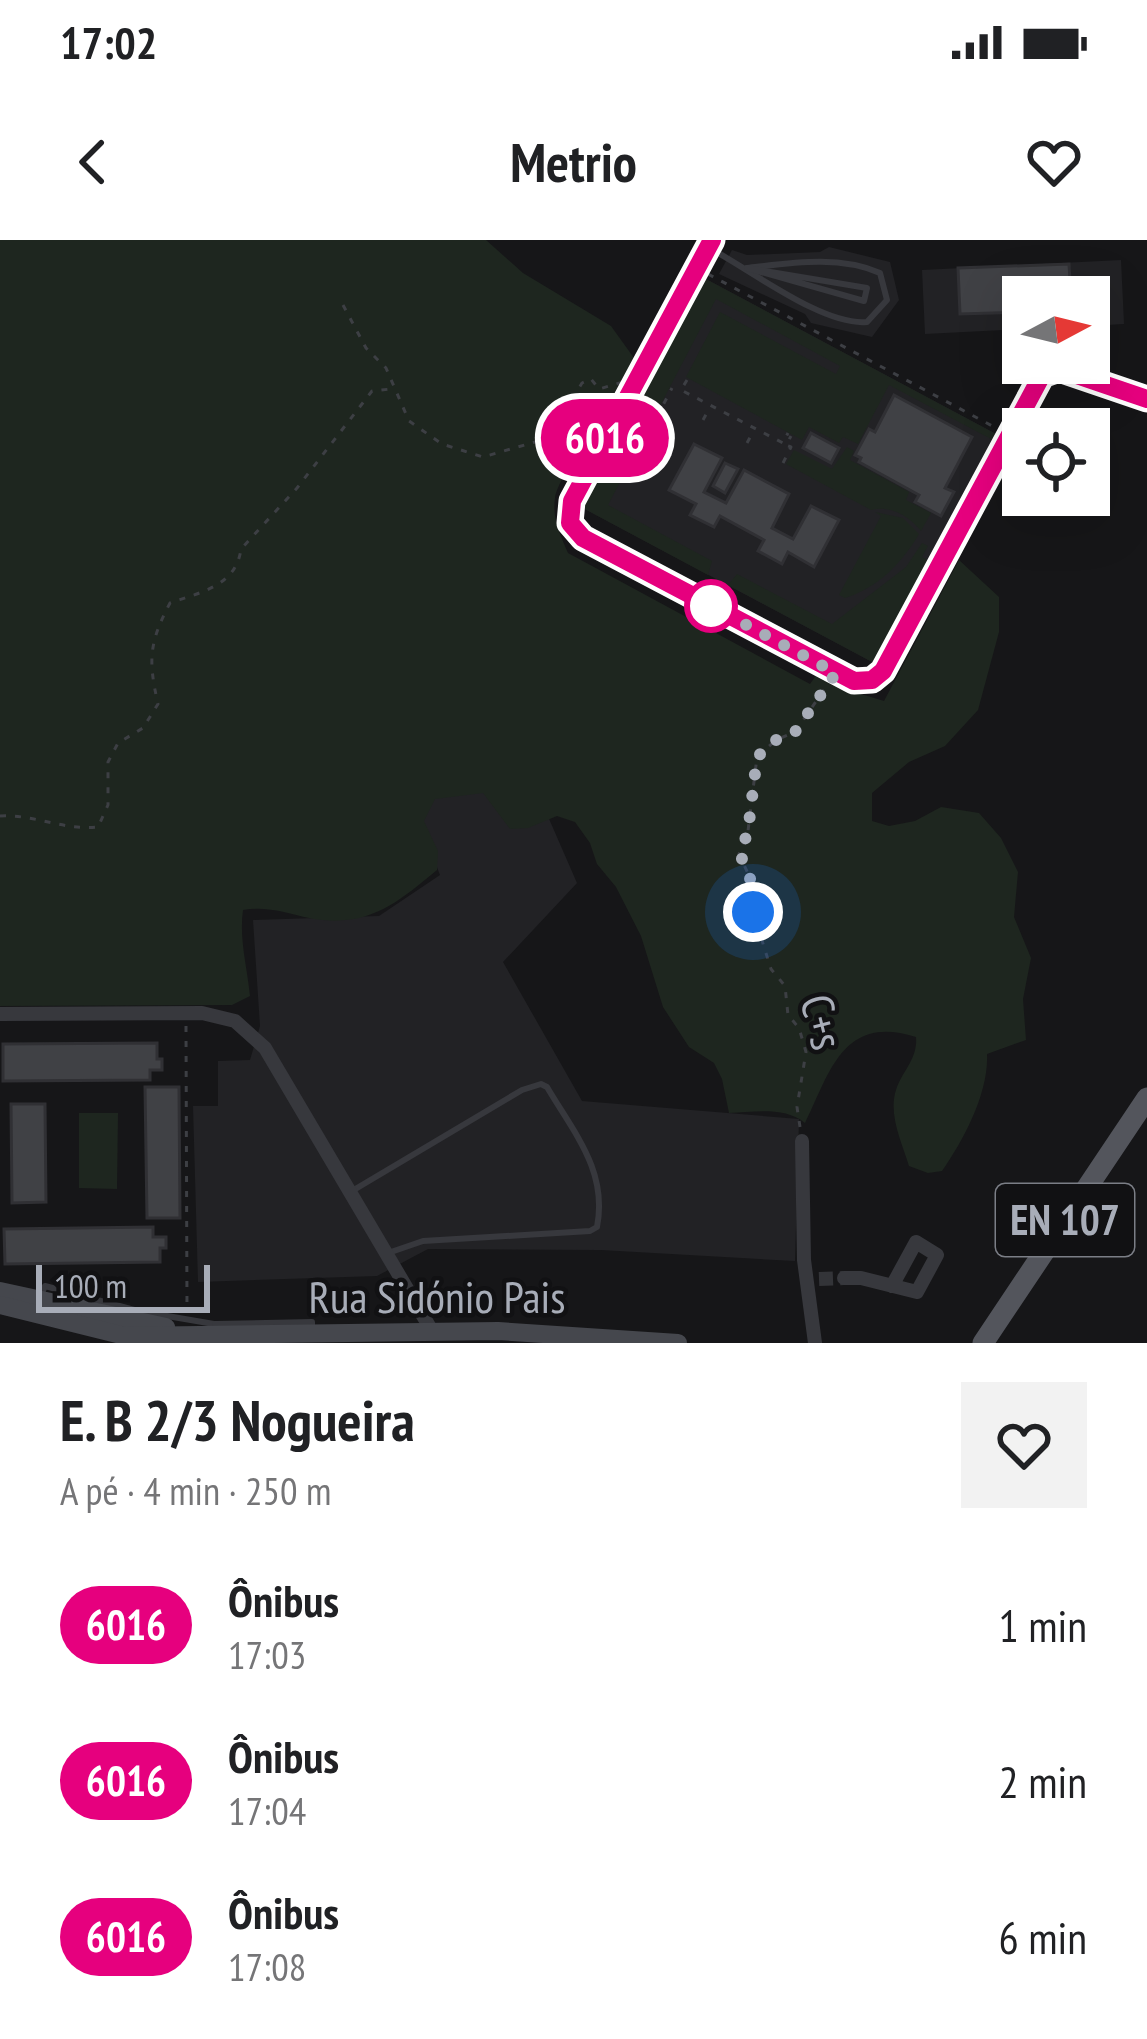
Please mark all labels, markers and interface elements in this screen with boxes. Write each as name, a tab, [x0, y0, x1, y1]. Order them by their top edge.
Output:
text: 17:02	[60, 13, 157, 71]
text: Metrio	[510, 127, 637, 197]
icon: back	[60, 129, 126, 195]
icon: heart	[1021, 129, 1087, 195]
north arrow	[1002, 276, 1110, 384]
map controls	[1002, 276, 1110, 516]
line badge: 6016	[521, 399, 689, 477]
button: locate	[1002, 408, 1110, 516]
text: 6016	[565, 410, 645, 465]
unlabelled marker	[686, 581, 736, 631]
your location	[723, 882, 783, 942]
street label: C+s	[788, 988, 858, 1055]
road number: EN 107	[996, 1184, 1134, 1256]
scale bar	[36, 1259, 210, 1312]
text: 100 m	[54, 1264, 127, 1307]
street label: Rua Sidónio Pais	[308, 1267, 566, 1325]
button: heart	[961, 1382, 1087, 1508]
text: E. B 2/3 Nogueira	[60, 1383, 415, 1457]
text: A pé · 4 min · 250 m	[60, 1465, 331, 1516]
text: Ônibus	[228, 1571, 339, 1629]
text: 1 min	[998, 1596, 1087, 1654]
text: 6016	[86, 1597, 166, 1652]
text: 17:03	[228, 1629, 306, 1680]
text: Ônibus	[228, 1727, 339, 1785]
text: 2 min	[998, 1752, 1087, 1810]
text: 6016	[86, 1753, 166, 1808]
text: 17:04	[228, 1785, 306, 1836]
text: Ônibus	[228, 1883, 339, 1941]
text: 6 min	[998, 1908, 1087, 1966]
text: 6016	[86, 1909, 166, 1964]
text: 17:08	[228, 1941, 306, 1992]

